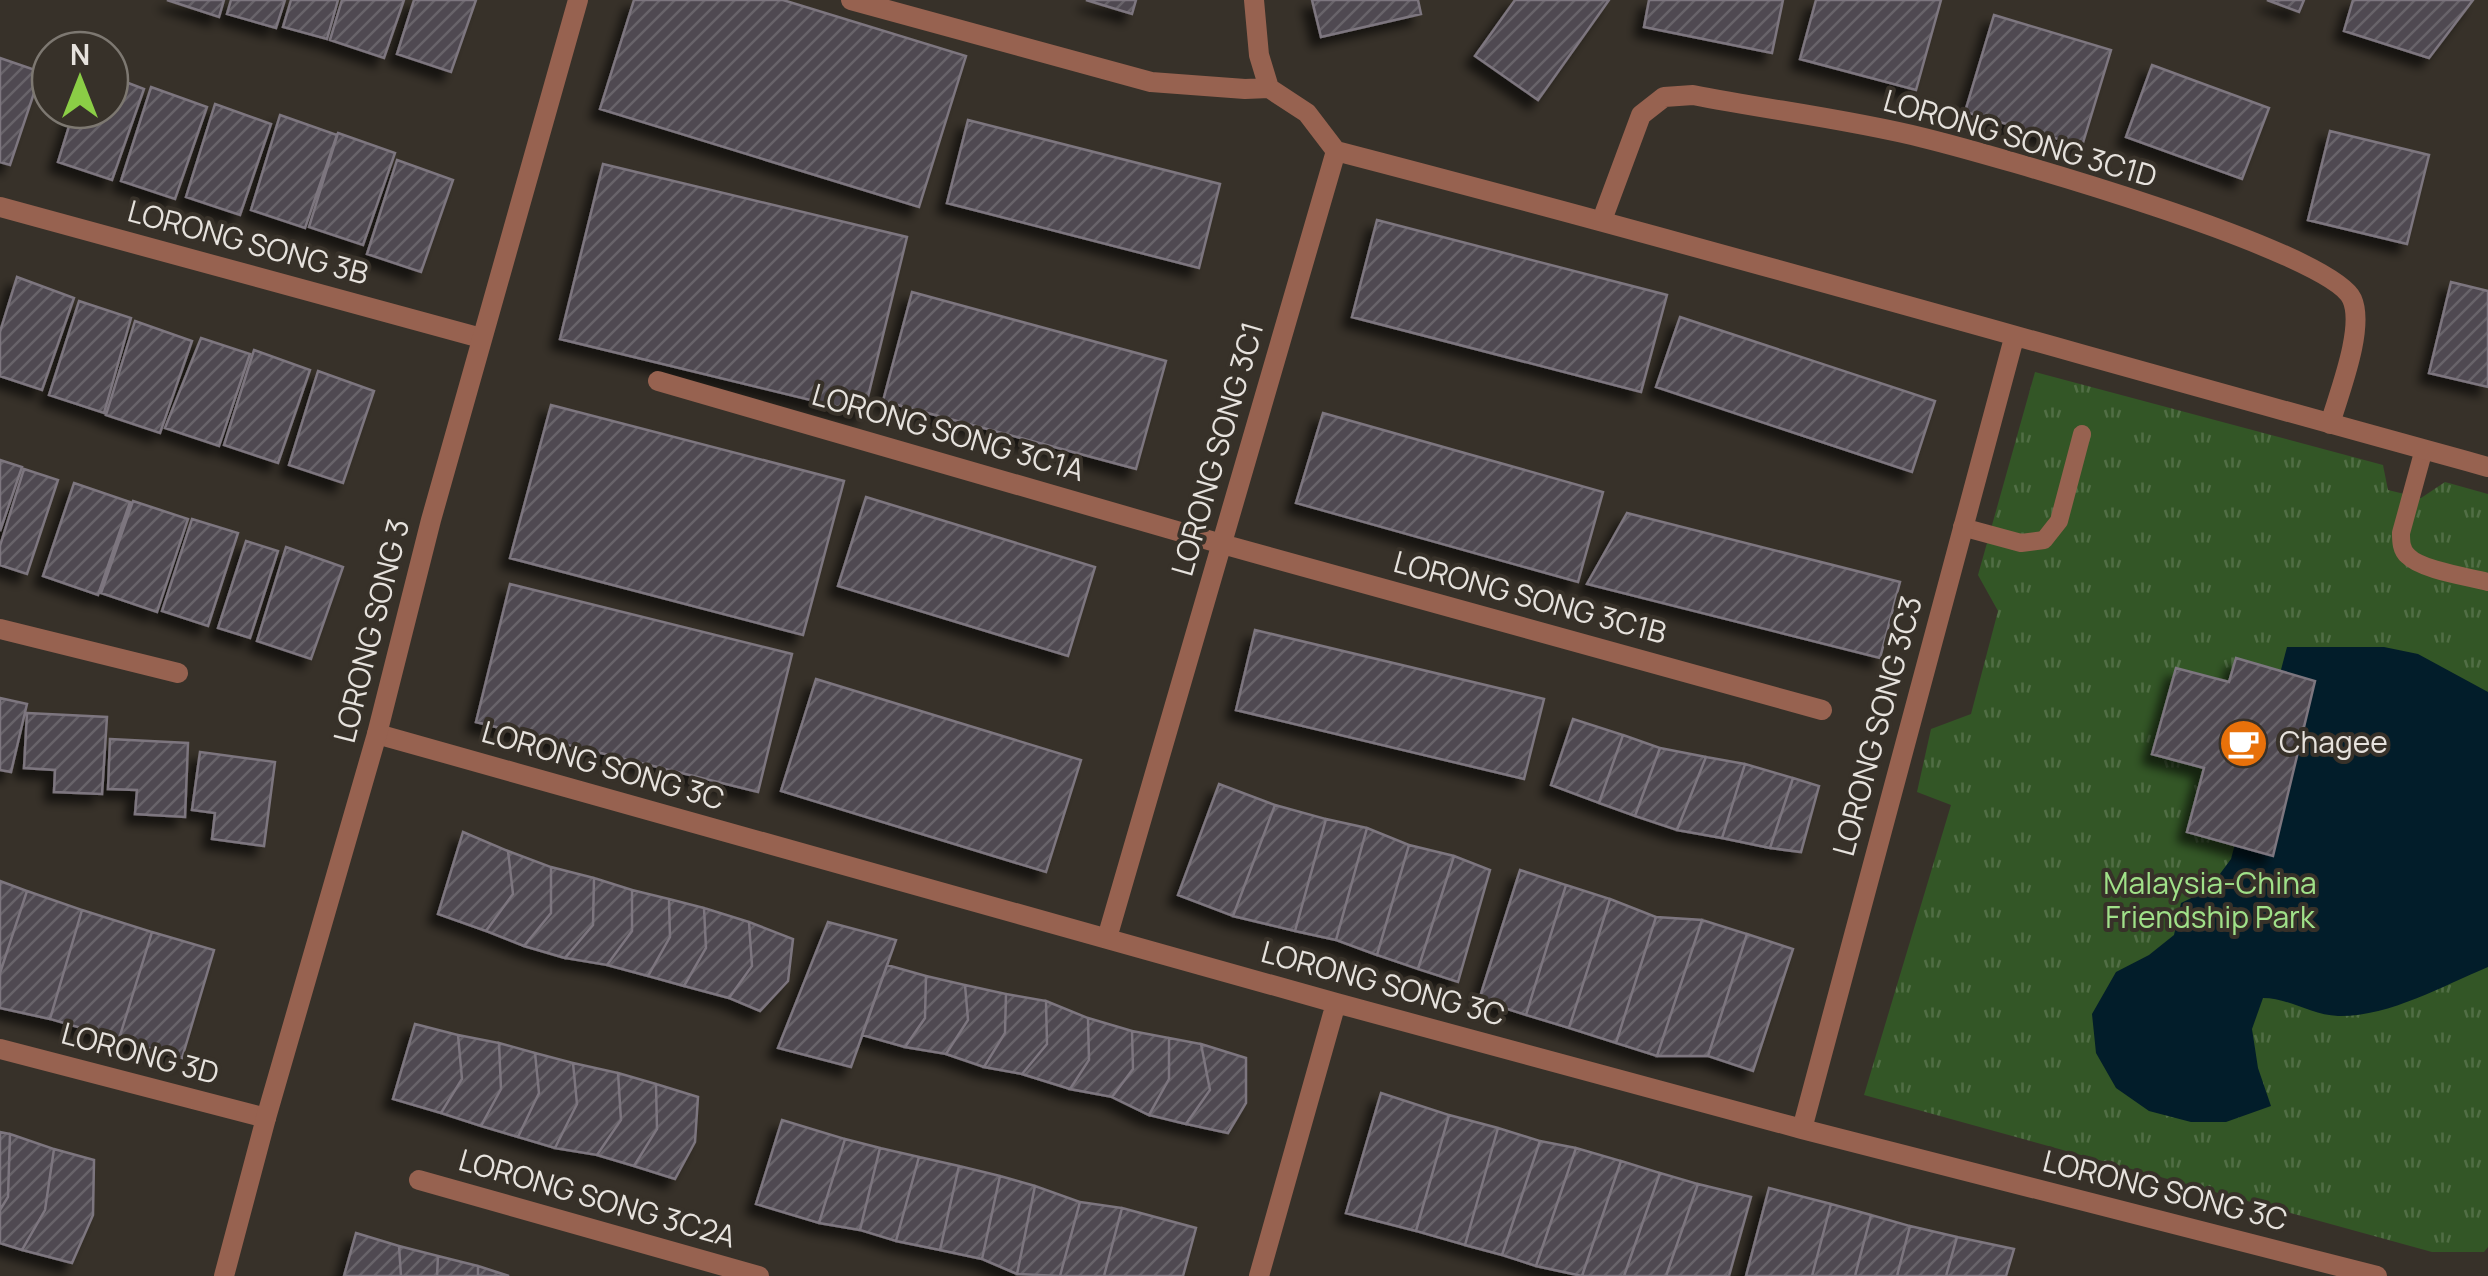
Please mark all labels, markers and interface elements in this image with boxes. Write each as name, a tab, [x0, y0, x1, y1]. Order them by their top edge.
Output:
north arrow	[30, 30, 130, 130]
text: N	[70, 35, 90, 73]
street label: LORONG SONG 3C1D	[1879, 79, 2162, 196]
street label: LORONG SONG 3B	[124, 190, 373, 293]
street label: LORONG SONG 3C1	[1161, 317, 1272, 580]
street label: LORONG SONG 3C1A	[808, 373, 1089, 490]
street label: LORONG SONG 3	[323, 514, 418, 747]
street label: LORONG SONG 3C1B	[1389, 540, 1671, 653]
street label: LORONG SONG 3C3	[1822, 591, 1931, 860]
street label: LORONG SONG 3C	[477, 710, 730, 819]
cafe icon: Chagee	[2218, 717, 2270, 769]
place label: Chagee	[2279, 721, 2388, 762]
park label: Malaysia-China Friendship Park	[2103, 862, 2317, 937]
street label: LORONG SONG 3C	[1257, 930, 1510, 1035]
street label: LORONG 3D	[57, 1012, 224, 1093]
street label: LORONG SONG 3C2A	[454, 1138, 741, 1257]
street label: LORONG SONG 3C	[2039, 1139, 2292, 1240]

